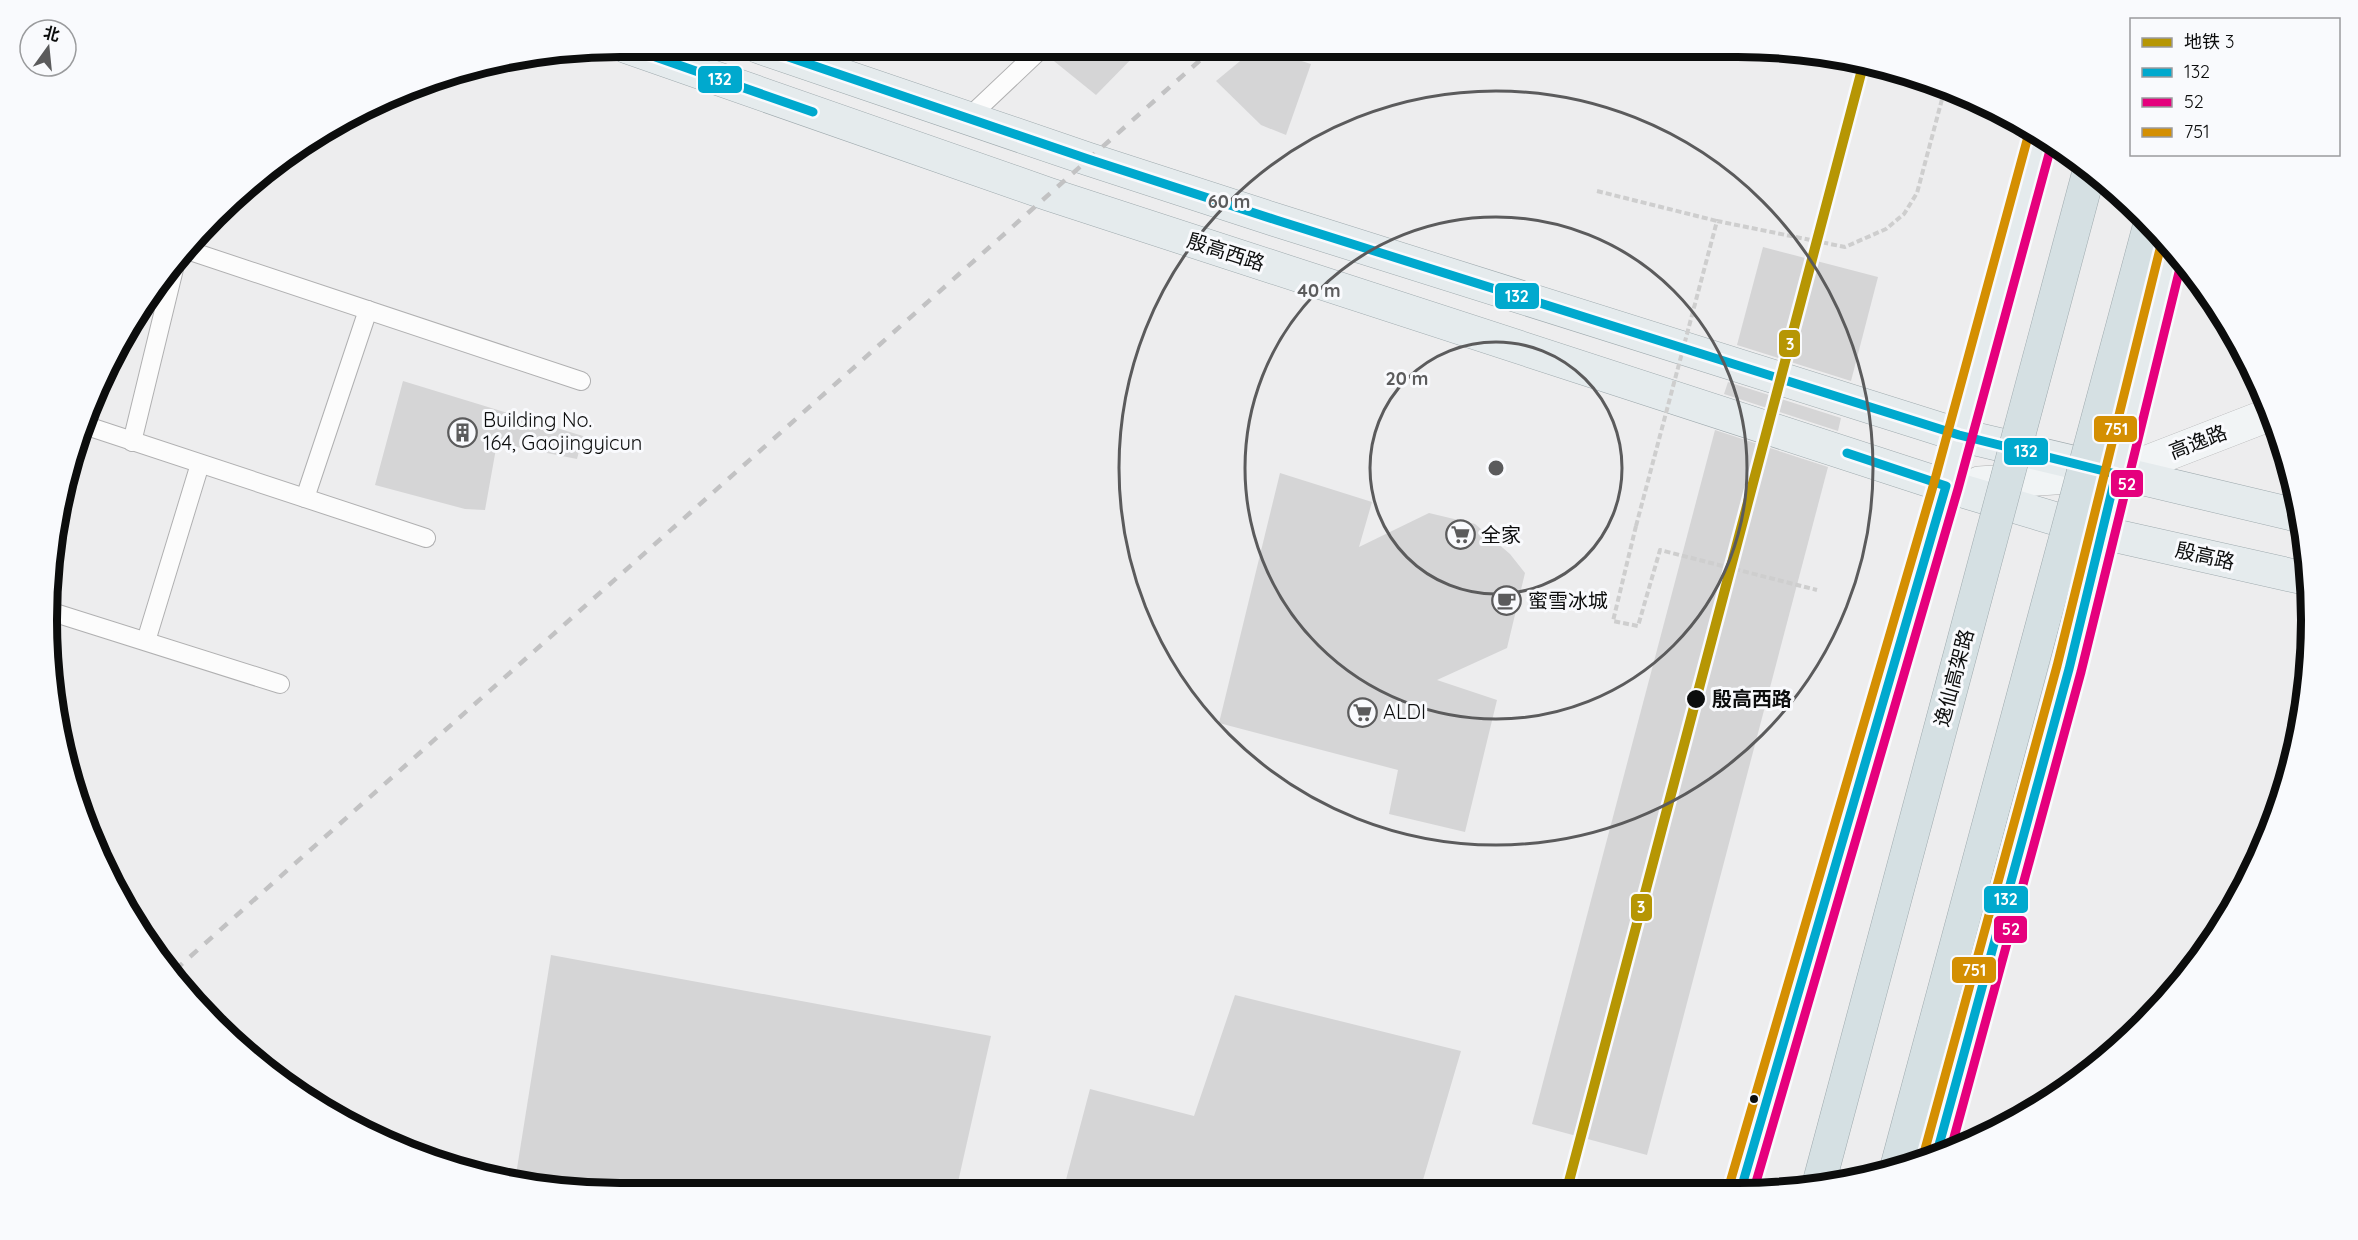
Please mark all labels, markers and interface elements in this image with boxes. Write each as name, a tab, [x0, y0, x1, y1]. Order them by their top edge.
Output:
north arrow	[18, 18, 78, 78]
legend	[2130, 18, 2340, 156]
text: 北	[42, 22, 62, 45]
text: 地铁 3	[2184, 30, 2234, 53]
text: 132	[2184, 60, 2210, 83]
line badge: 132	[697, 65, 743, 94]
text: 132	[708, 69, 732, 89]
text: 52	[2184, 90, 2204, 113]
text: 751	[2184, 120, 2210, 143]
text: 60 m	[1208, 190, 1250, 213]
street label: 殷高西路	[1184, 227, 1268, 276]
text: 40 m	[1297, 279, 1341, 302]
line badge: 132	[1494, 282, 1540, 310]
text: 132	[1505, 286, 1529, 306]
line badge: 3	[1778, 329, 1801, 358]
text: 3	[1786, 334, 1794, 354]
text: 20 m	[1386, 367, 1428, 390]
place label: Building No. 164, Gaojingyicun	[483, 407, 642, 455]
line badge: 751	[2093, 415, 2138, 443]
building icon: Building No. 164, Gaojingyicun	[446, 416, 478, 448]
text: 751	[2104, 419, 2128, 439]
street label: 高逸路	[2165, 419, 2230, 464]
line badge: 132	[2003, 437, 2049, 466]
text: 132	[2014, 441, 2038, 461]
centre of rings	[1486, 458, 1506, 478]
line badge: 52	[2110, 469, 2144, 498]
text: 52	[2118, 474, 2136, 494]
supermarket icon: 全家	[1444, 519, 1476, 551]
place label: 全家	[1481, 522, 1521, 547]
street label: 殷高路	[2173, 537, 2237, 574]
cafe icon: 蜜雪冰城	[1491, 585, 1523, 617]
place label: 蜜雪冰城	[1528, 588, 1608, 613]
street label: 逸仙高架路	[1929, 626, 1979, 729]
place label: 殷高西路	[1712, 686, 1792, 711]
marker: 殷高西路	[1685, 688, 1707, 710]
supermarket icon: ALDI	[1346, 696, 1378, 728]
place label: ALDI	[1383, 699, 1426, 724]
line badge: 132	[1983, 885, 2029, 914]
text: 132	[1994, 889, 2018, 909]
line badge: 3	[1630, 893, 1653, 922]
text: 3	[1637, 897, 1645, 917]
line badge: 52	[1993, 915, 2028, 944]
text: 52	[2002, 919, 2020, 939]
line badge: 751	[1951, 956, 1997, 984]
text: 751	[1962, 960, 1986, 980]
unlabelled marker	[1748, 1093, 1760, 1105]

